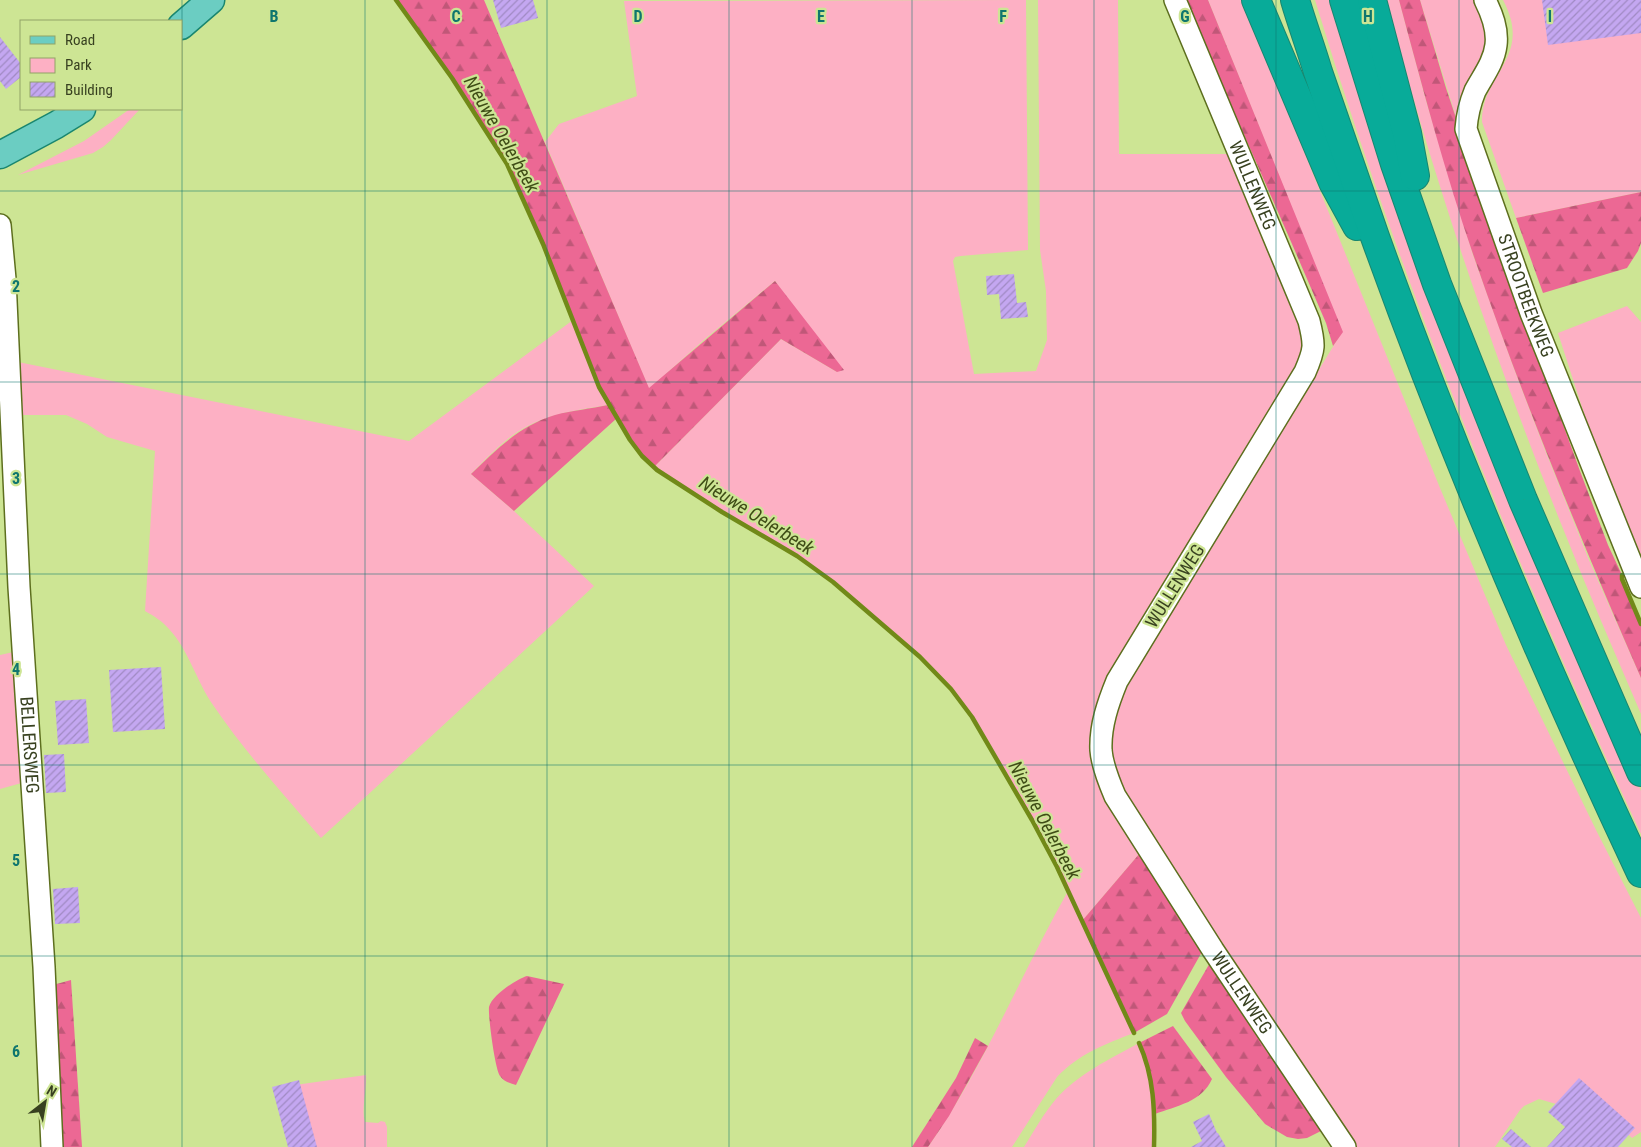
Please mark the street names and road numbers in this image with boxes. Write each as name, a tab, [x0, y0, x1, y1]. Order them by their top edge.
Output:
street label: WULLENWEG	[1225, 138, 1281, 233]
street label: STROOTBEEKWEG	[1494, 231, 1559, 360]
street label: WULLENWEG	[1141, 540, 1208, 631]
street label: BELLERSWEG	[16, 696, 44, 794]
street label: WULLENWEG	[1207, 947, 1277, 1038]

